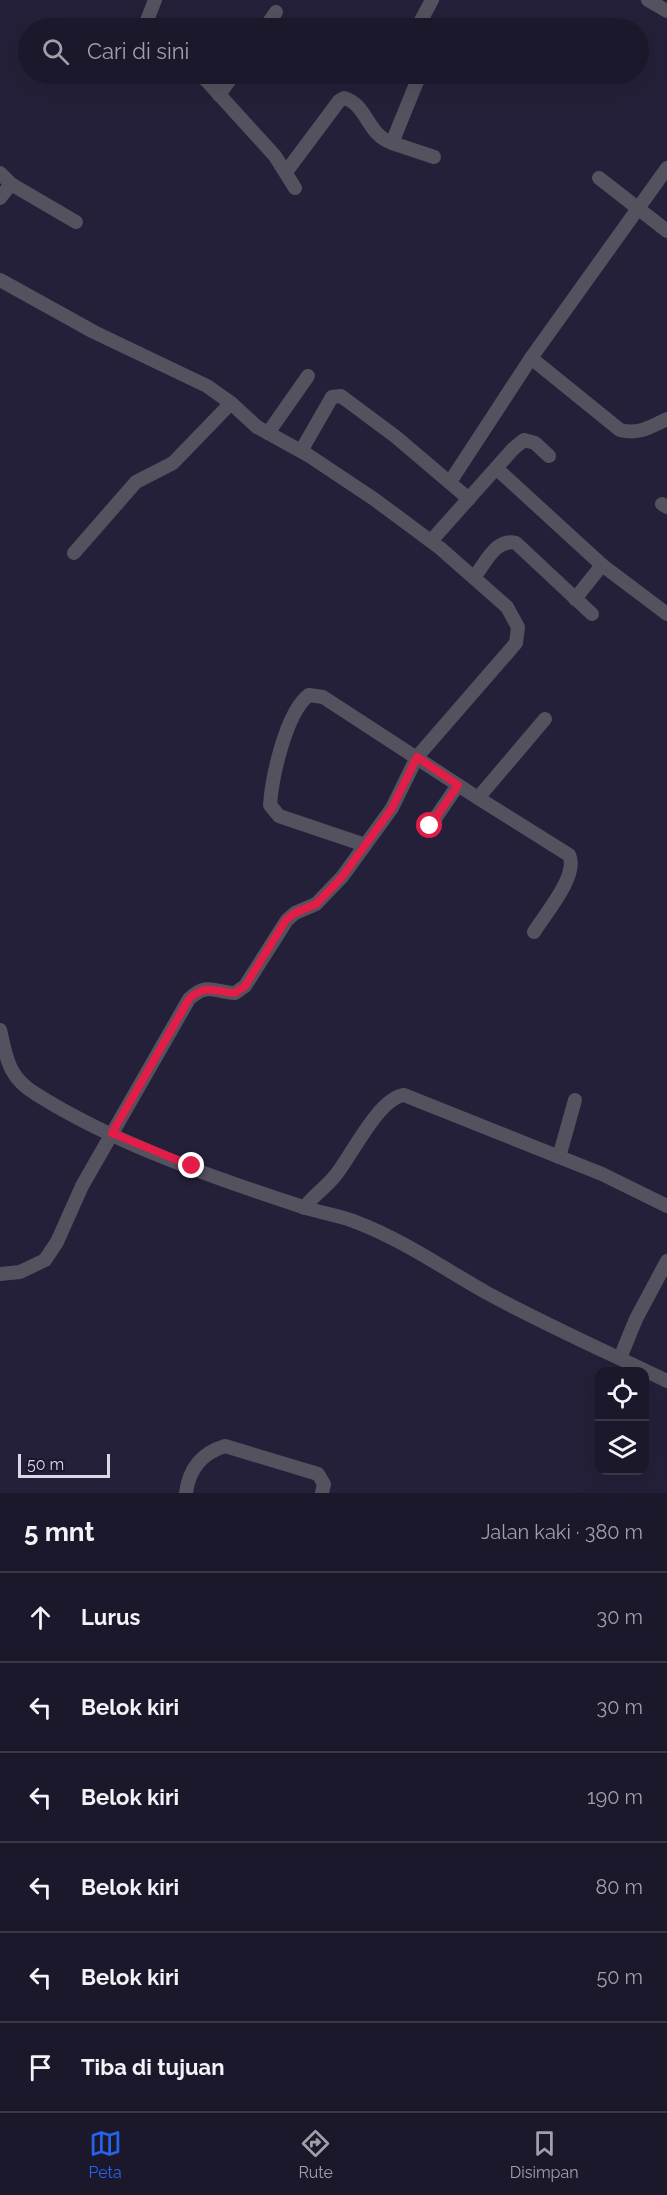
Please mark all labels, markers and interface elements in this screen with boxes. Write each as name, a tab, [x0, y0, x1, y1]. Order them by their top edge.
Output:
search box	[18, 18, 649, 84]
icon: search	[39, 35, 72, 68]
text: Cari di sini	[87, 38, 189, 64]
route start	[416, 812, 442, 838]
route end	[178, 1152, 204, 1178]
map controls	[595, 1367, 649, 1475]
button: locate	[595, 1367, 649, 1421]
button: layers	[595, 1421, 649, 1475]
scale bar	[18, 1451, 110, 1478]
text: 50 m	[27, 1455, 64, 1474]
text: 5 mnt	[24, 1517, 94, 1547]
text: Jalan kaki · 380 m	[481, 1520, 643, 1544]
icon: ahead	[24, 1601, 57, 1634]
text: Lurus	[81, 1604, 140, 1630]
text: 30 m	[597, 1605, 643, 1629]
icon: left	[24, 1691, 57, 1724]
text: Belok kiri	[81, 1694, 179, 1720]
text: 30 m	[597, 1695, 643, 1719]
icon: left	[24, 1781, 57, 1814]
text: Belok kiri	[81, 1784, 179, 1810]
text: 190 m	[587, 1785, 643, 1809]
icon: left	[24, 1871, 57, 1904]
text: Belok kiri	[81, 1874, 179, 1900]
text: 80 m	[595, 1875, 643, 1899]
icon: left	[24, 1961, 57, 1994]
text: Belok kiri	[81, 1964, 179, 1990]
text: 50 m	[596, 1965, 643, 1989]
icon: arrive	[24, 2051, 57, 2084]
text: Tiba di tujuan	[81, 2054, 224, 2080]
tab: Peta	[88, 2127, 122, 2182]
tab: Rute	[298, 2127, 333, 2182]
tab: Disimpan	[510, 2127, 579, 2182]

